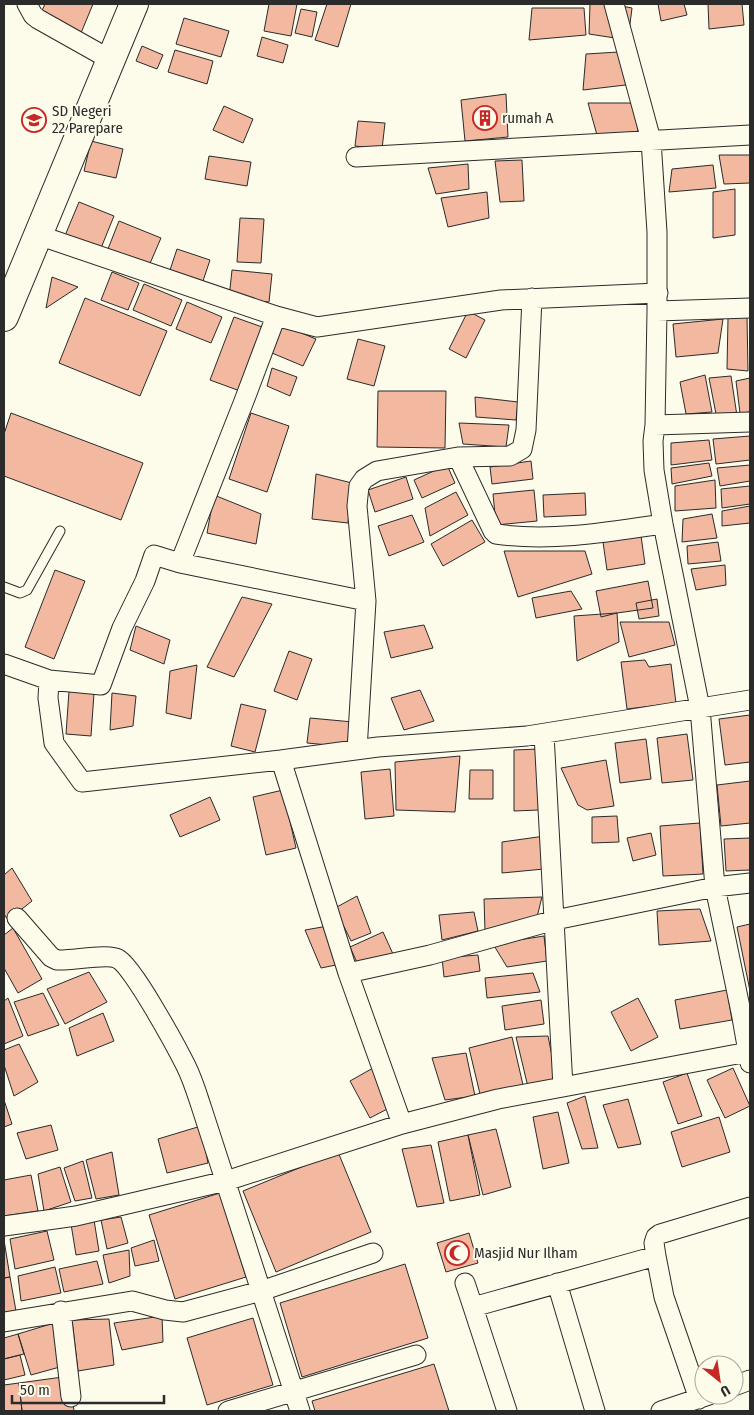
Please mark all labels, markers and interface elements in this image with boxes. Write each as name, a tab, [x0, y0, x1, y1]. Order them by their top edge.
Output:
place label: SD Negeri 22 Parepare	[52, 102, 123, 137]
building icon: rumah A	[472, 105, 498, 131]
school or university icon: SD Negeri 22 Parepare	[21, 107, 47, 133]
place label: rumah A	[502, 109, 553, 127]
mosque icon: Masjid Nur Ilham	[444, 1240, 470, 1266]
place label: Masjid Nur Ilham	[474, 1244, 578, 1262]
north arrow	[694, 1355, 744, 1405]
scale bar	[12, 1372, 165, 1404]
text: 50 m	[20, 1381, 50, 1399]
text: U	[717, 1381, 733, 1400]

